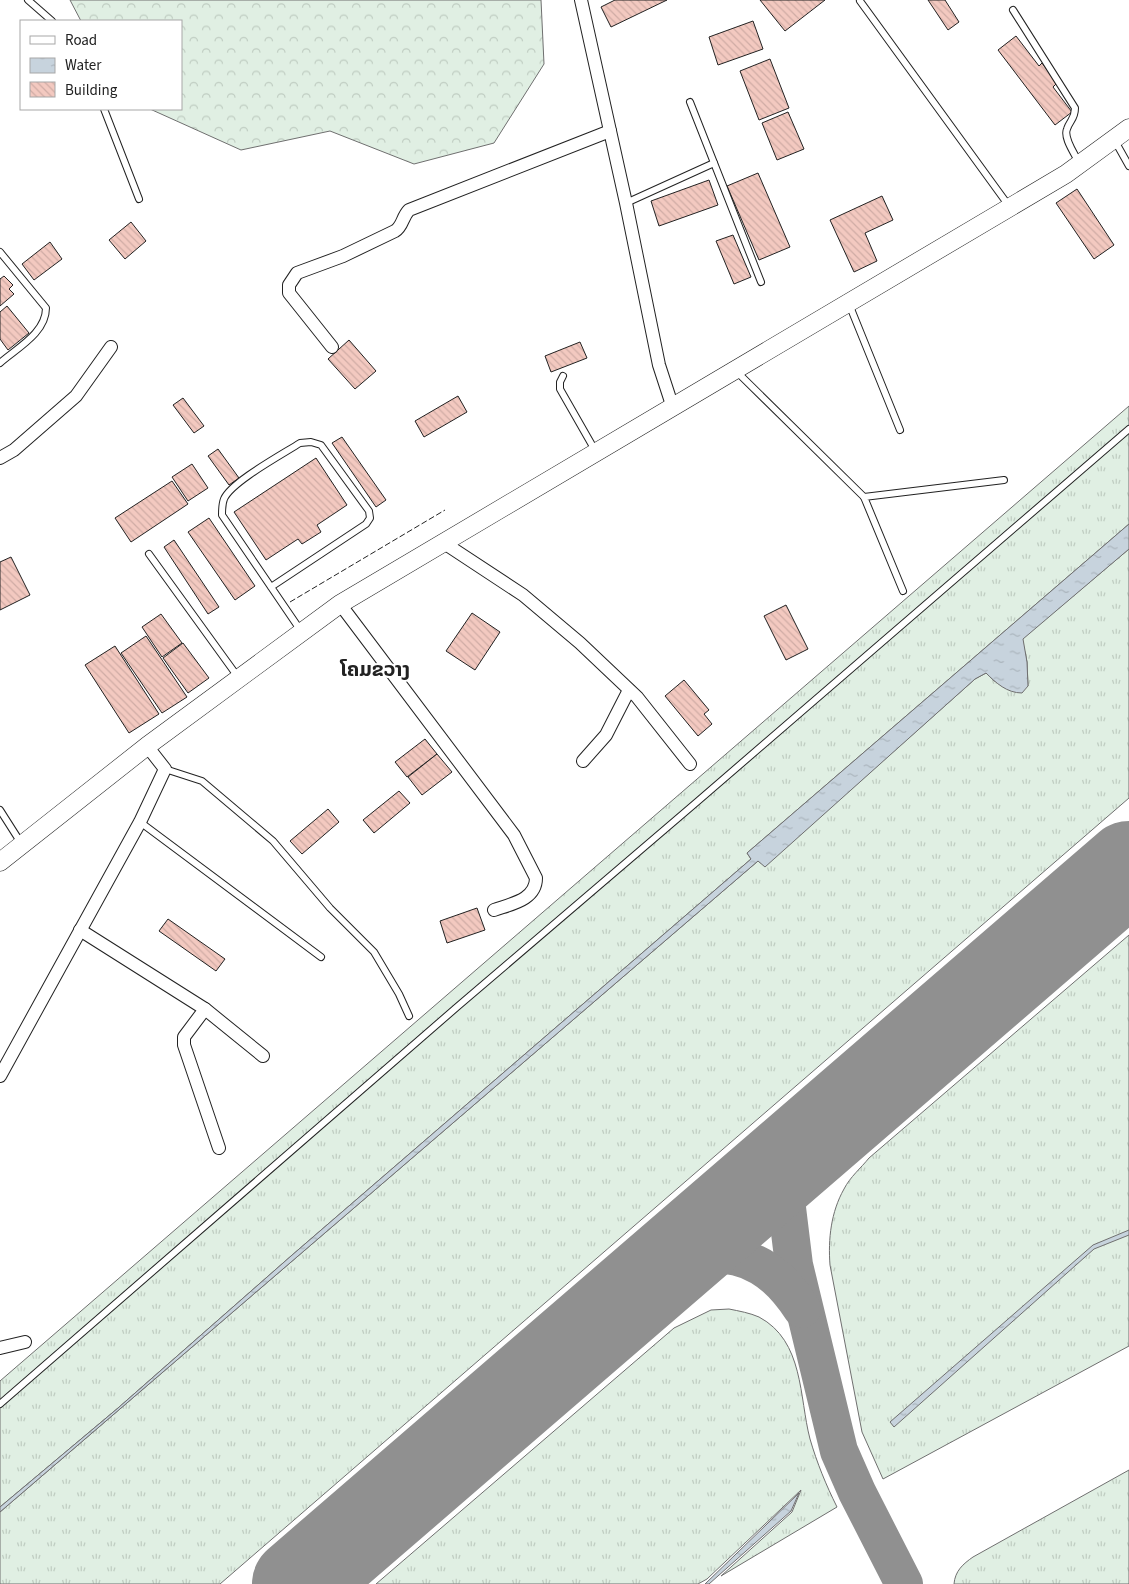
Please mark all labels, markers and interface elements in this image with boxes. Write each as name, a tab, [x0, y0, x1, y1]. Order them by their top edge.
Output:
legend	[20, 20, 182, 110]
text: Road	[65, 30, 97, 51]
text: Water	[65, 55, 102, 76]
text: Building	[65, 80, 118, 101]
district label: ໂຄມຂວາງ	[339, 656, 410, 684]

